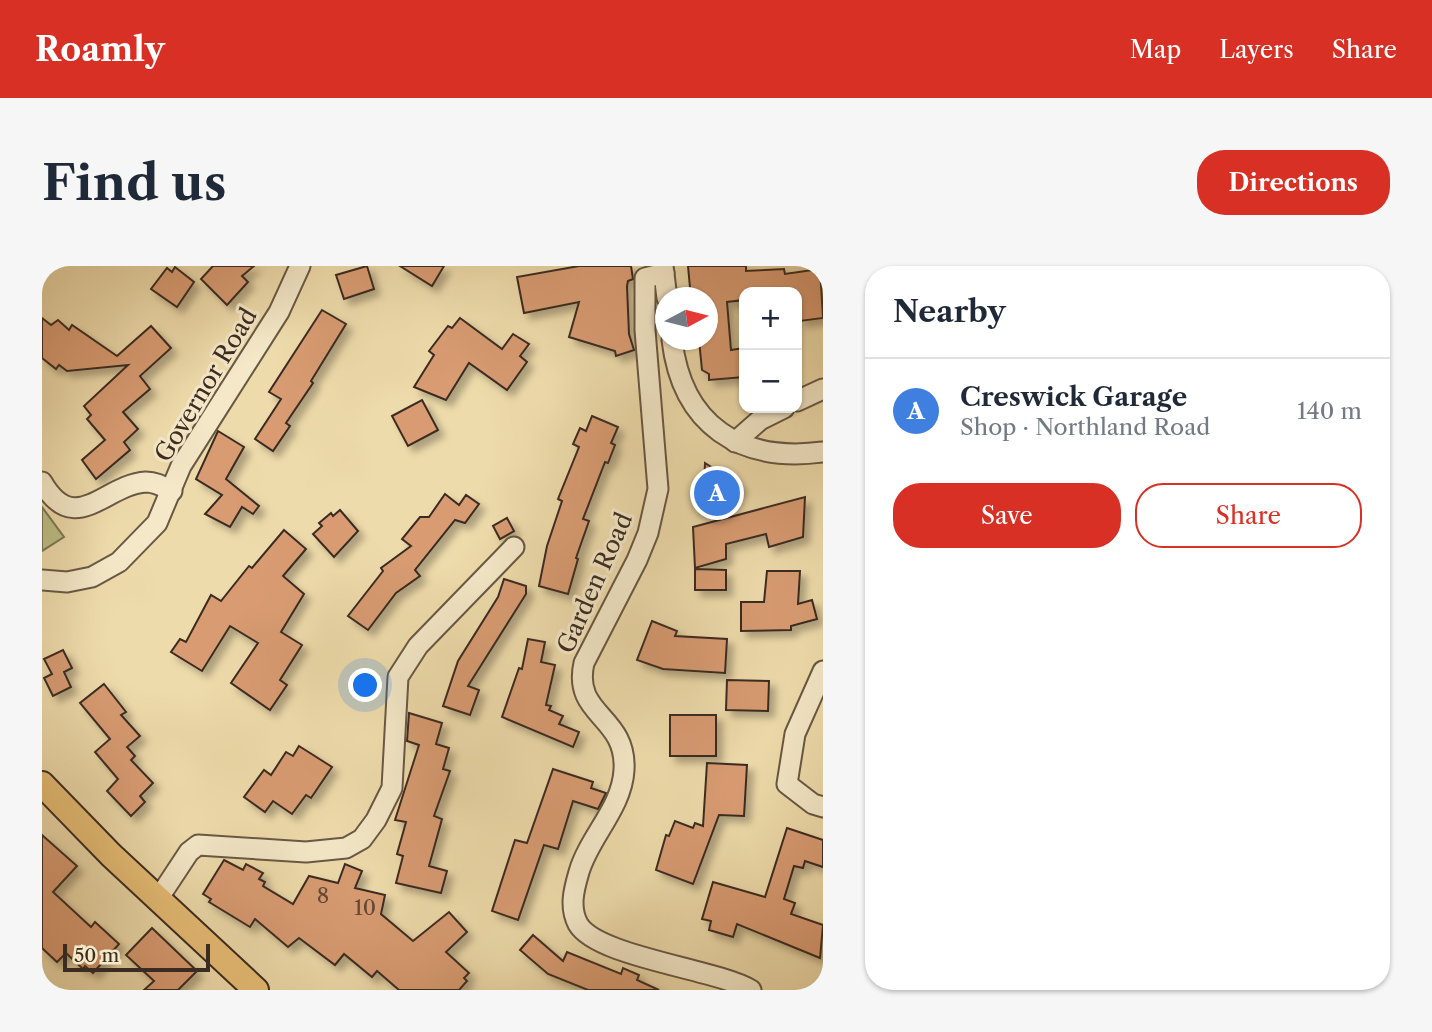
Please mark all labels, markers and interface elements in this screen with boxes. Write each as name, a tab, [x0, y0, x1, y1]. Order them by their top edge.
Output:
text: Roamly	[35, 29, 165, 70]
text: Map	[1130, 35, 1181, 64]
text: Layers	[1219, 35, 1294, 64]
text: Share	[1332, 35, 1397, 64]
button: Directions	[1197, 150, 1390, 215]
text: Find us	[42, 152, 226, 213]
north arrow	[655, 287, 718, 350]
map controls	[739, 287, 802, 413]
button: +	[739, 287, 802, 350]
text: Nearby	[893, 293, 1006, 330]
street label: Governor Road	[148, 302, 263, 467]
button: −	[739, 350, 802, 413]
text: Creswick Garage	[960, 381, 1187, 413]
text: A	[907, 397, 925, 425]
text: 140 m	[1297, 397, 1362, 425]
text: Shop · Northland Road	[960, 413, 1210, 441]
pin: A	[694, 467, 740, 519]
button: Save	[893, 483, 1121, 548]
button: Share	[1135, 483, 1362, 548]
street label: Garden Road	[551, 508, 639, 657]
your location	[348, 668, 382, 702]
house number: 8	[317, 883, 329, 908]
house number: 10	[354, 895, 376, 920]
scale bar	[63, 941, 210, 973]
text: 50 m	[74, 944, 119, 967]

